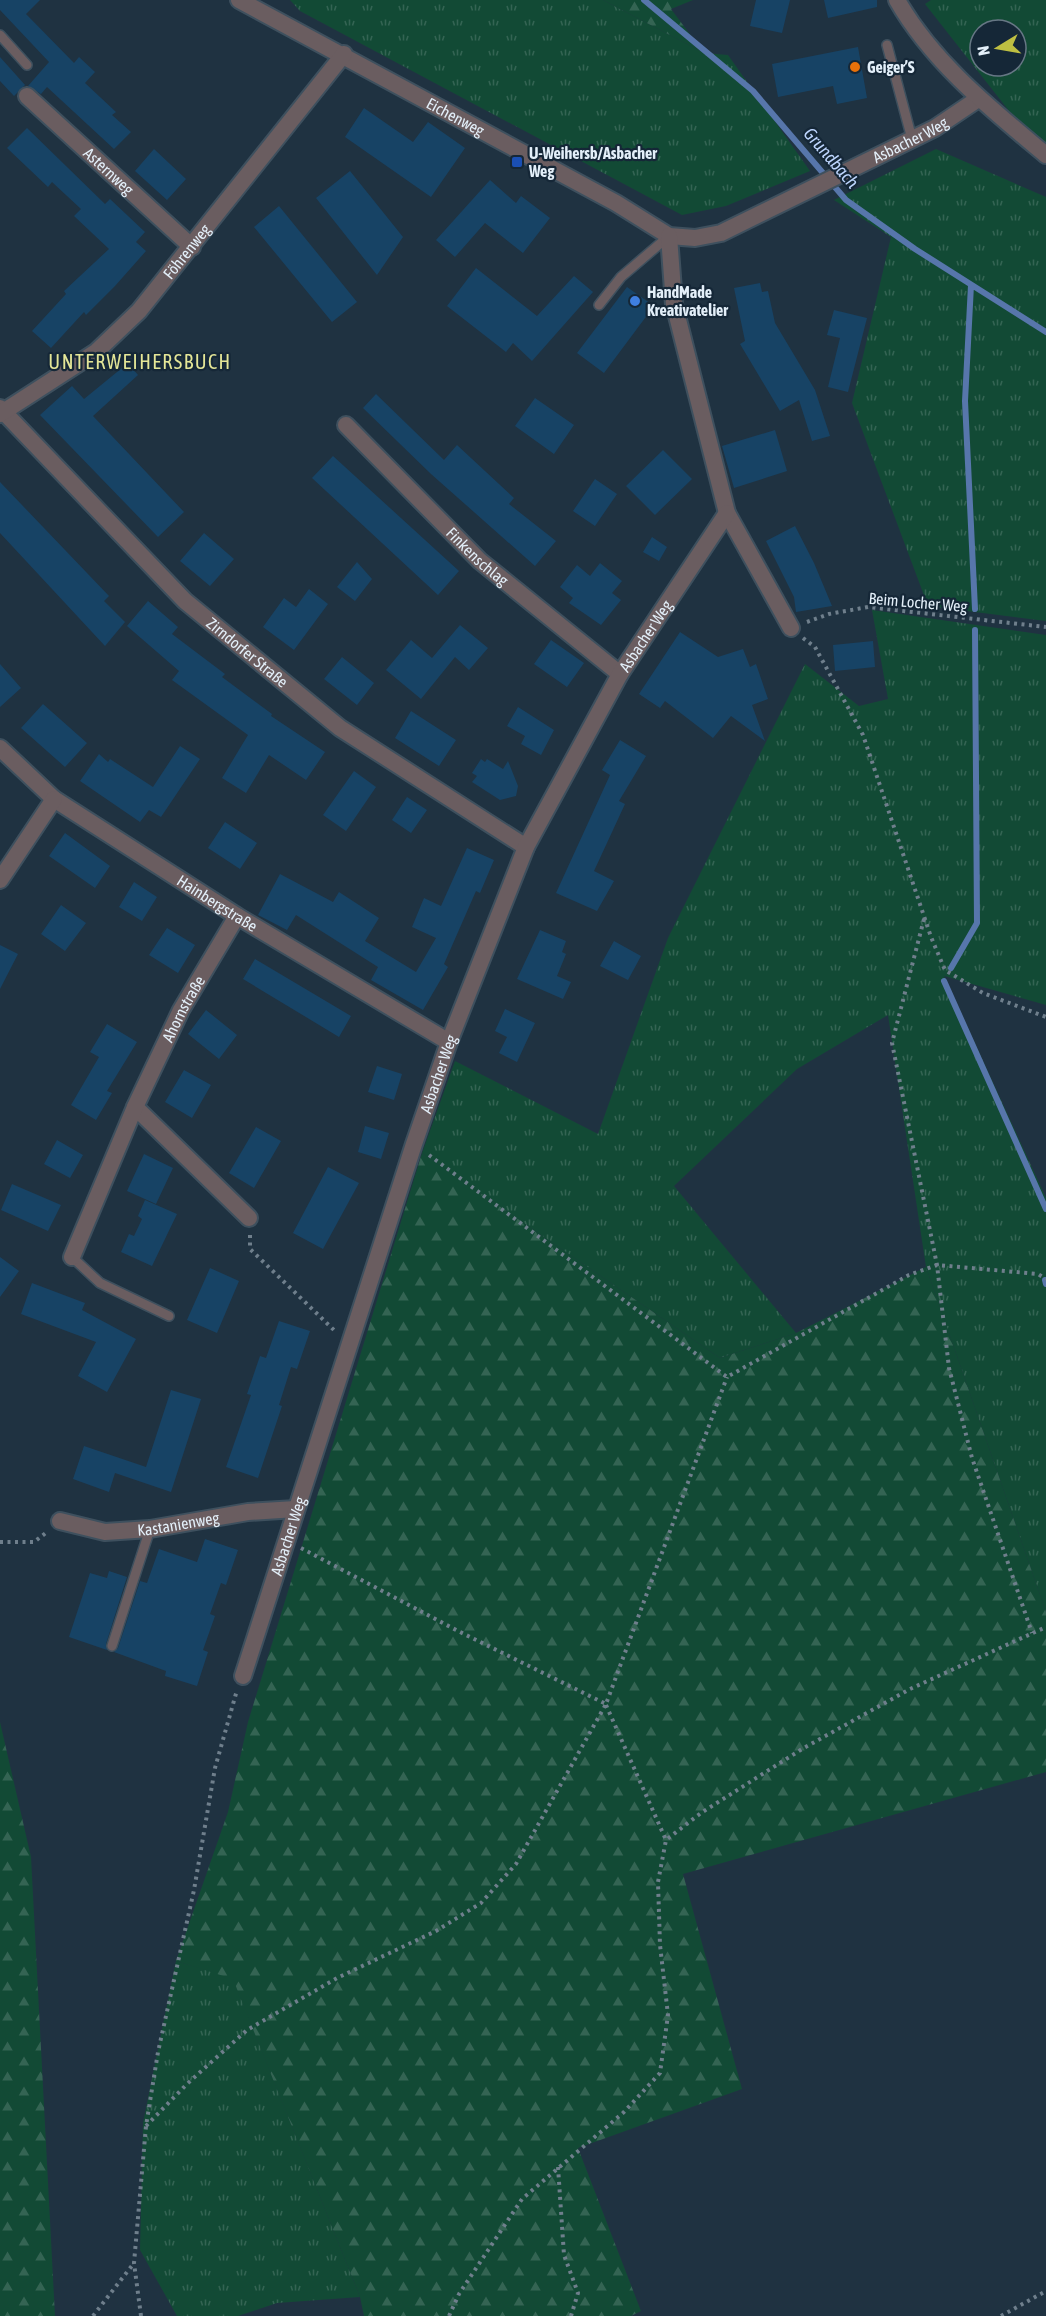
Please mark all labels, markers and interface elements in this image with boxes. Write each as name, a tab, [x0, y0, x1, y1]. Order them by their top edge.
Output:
north arrow	[968, 18, 1028, 78]
text: N	[974, 45, 993, 57]
place label: Geiger’S	[867, 58, 915, 76]
marker: Geiger’S	[848, 60, 862, 74]
street label: Eichenweg	[424, 94, 488, 140]
street label: Asbacher Weg	[870, 113, 952, 166]
water label: Grundbach	[799, 123, 863, 192]
street label: Asternweg	[80, 144, 138, 199]
place label: U-Weihersb/Asbacher Weg	[528, 144, 657, 180]
marker: U-Weihersb/Asbacher Weg	[510, 155, 524, 169]
street label: Föhrenweg	[159, 220, 215, 282]
place label: HandMade Kreativatelier	[647, 283, 728, 319]
marker: HandMade Kreativatelier	[628, 294, 642, 308]
district label: UNTERWEIHERSBUCH	[48, 350, 232, 373]
street label: Finkenschlag	[443, 524, 512, 590]
street label: Beim Locher Weg	[868, 589, 968, 616]
street label: Asbacher Weg	[615, 597, 676, 675]
street label: Zirndorfer Straße	[203, 614, 292, 691]
street label: Hainbergstraße	[174, 871, 261, 935]
street label: Ahornstraße	[158, 973, 208, 1045]
street label: Asbacher Weg	[416, 1032, 461, 1115]
street label: Asbacher Weg	[267, 1494, 310, 1578]
street label: Kastanienweg	[137, 1508, 221, 1539]

